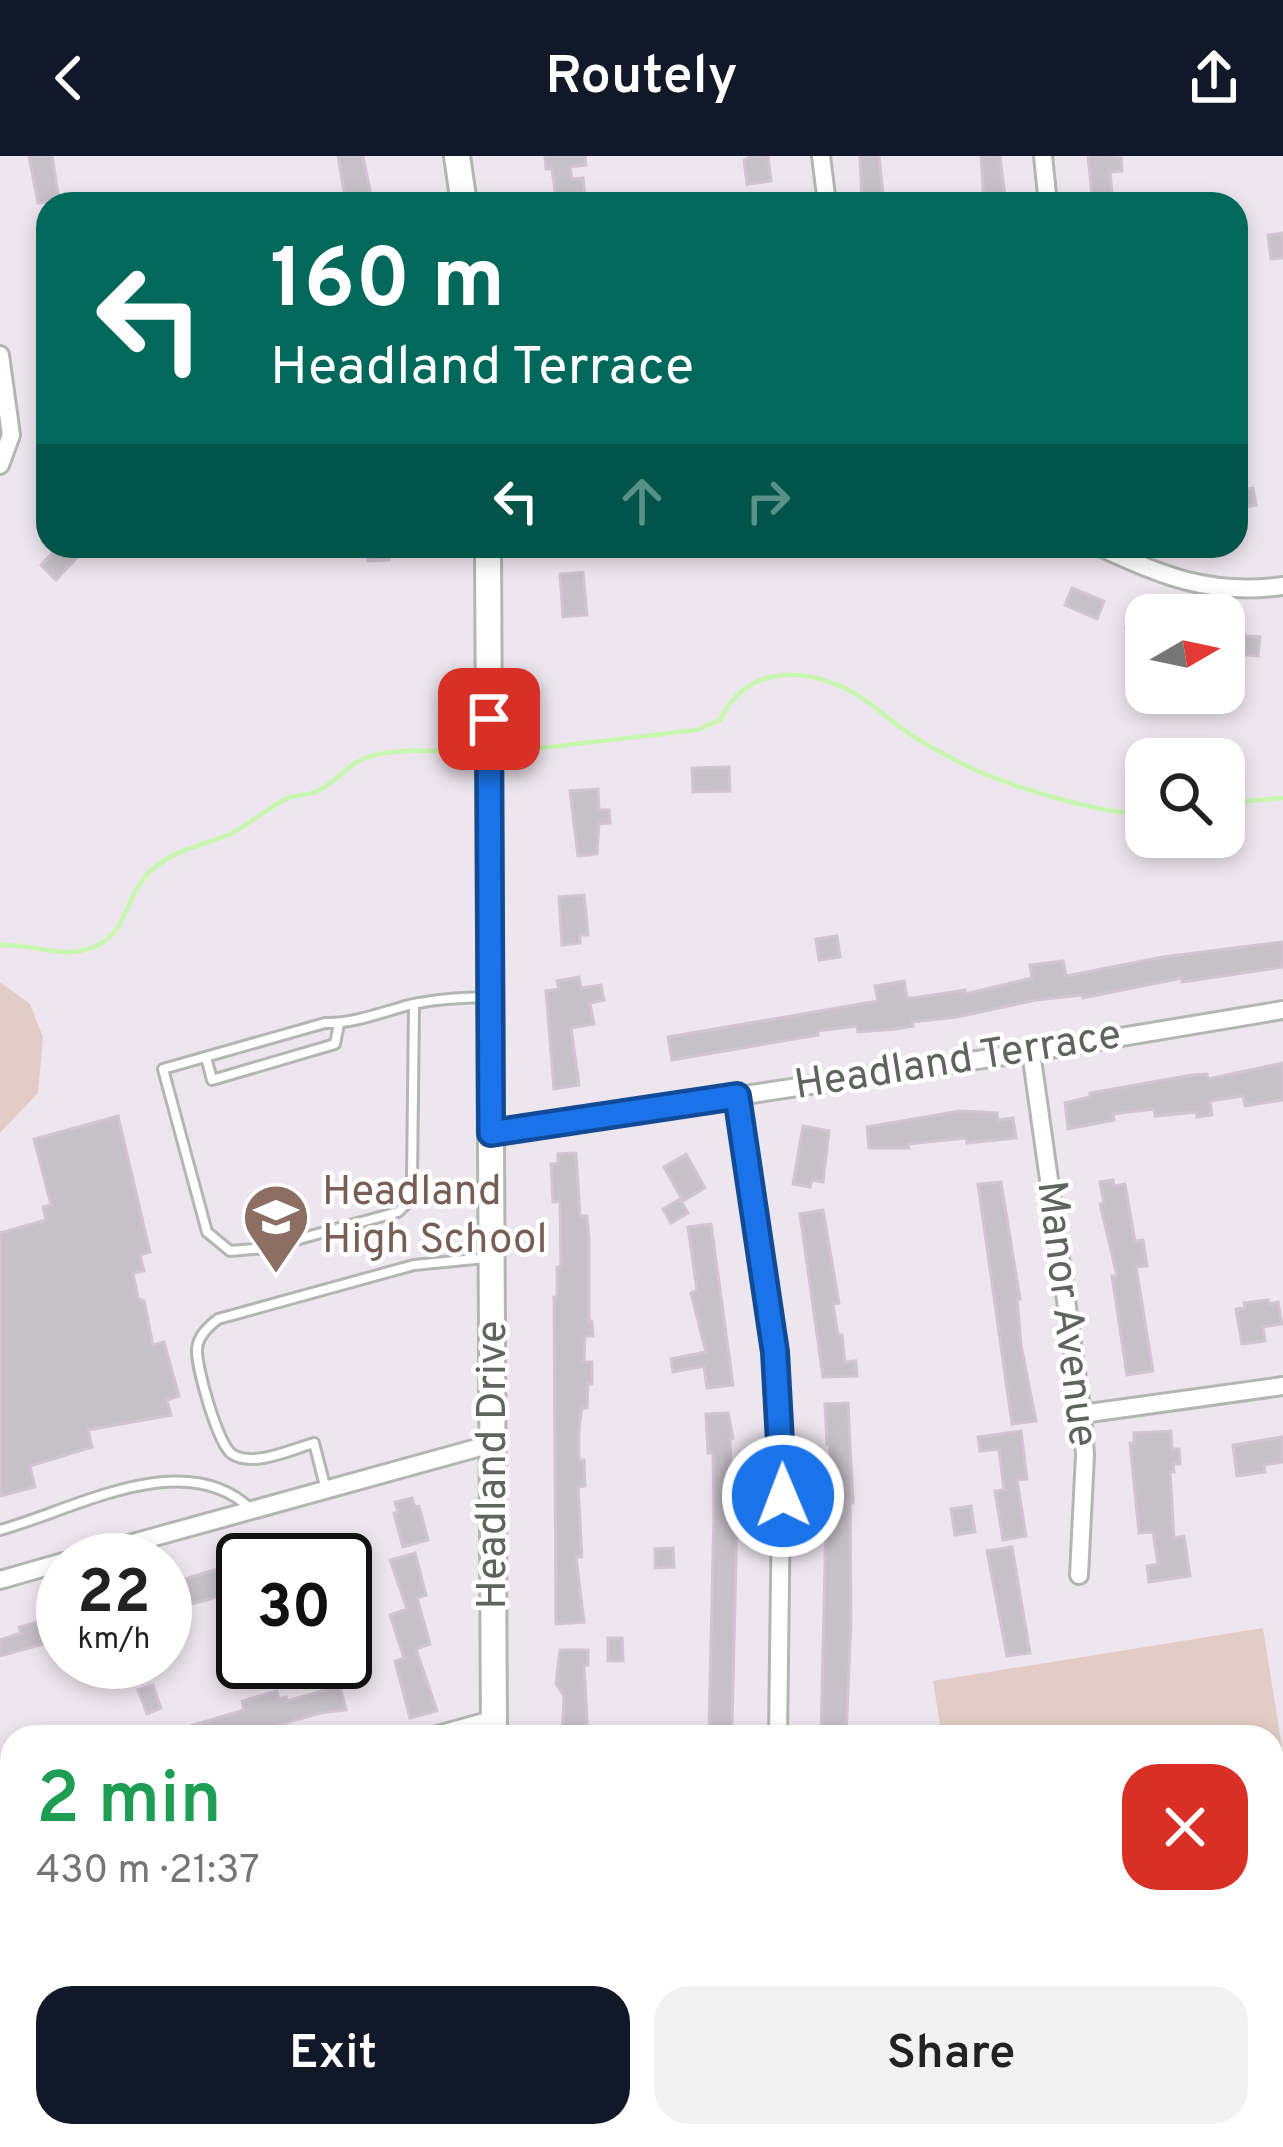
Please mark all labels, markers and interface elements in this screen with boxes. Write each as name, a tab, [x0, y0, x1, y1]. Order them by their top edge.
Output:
text: Routely	[545, 44, 738, 113]
icon: back	[36, 45, 102, 111]
icon: share	[1181, 45, 1247, 111]
text: 160 m	[270, 231, 505, 337]
icon: left	[72, 240, 228, 396]
text: Headland Terrace	[270, 335, 694, 404]
icon: left	[483, 468, 549, 534]
icon: ahead	[609, 468, 675, 534]
icon: right	[735, 468, 801, 534]
north arrow	[1125, 594, 1245, 714]
map controls	[1125, 594, 1245, 858]
pin	[438, 668, 540, 770]
icon: arrive	[456, 686, 522, 752]
button: search	[1125, 738, 1245, 858]
street label: Headland Terrace	[791, 1010, 1125, 1114]
place label: Headland High School	[322, 1167, 547, 1268]
street label: Manor Avenue	[1022, 1178, 1108, 1450]
school or university icon: Headland High School	[241, 1182, 311, 1276]
street label: Headland Drive	[468, 1320, 521, 1610]
position arrow	[720, 1433, 846, 1559]
speed limit sign: 30	[216, 1533, 372, 1689]
text: 22	[77, 1558, 151, 1634]
text: km/h	[78, 1622, 150, 1659]
text: 2 min	[36, 1757, 222, 1849]
button: close	[1122, 1764, 1248, 1890]
text: 430 m · 21:37	[36, 1848, 260, 1897]
button: Exit	[36, 1986, 630, 2124]
button: Share	[654, 1986, 1248, 2124]

